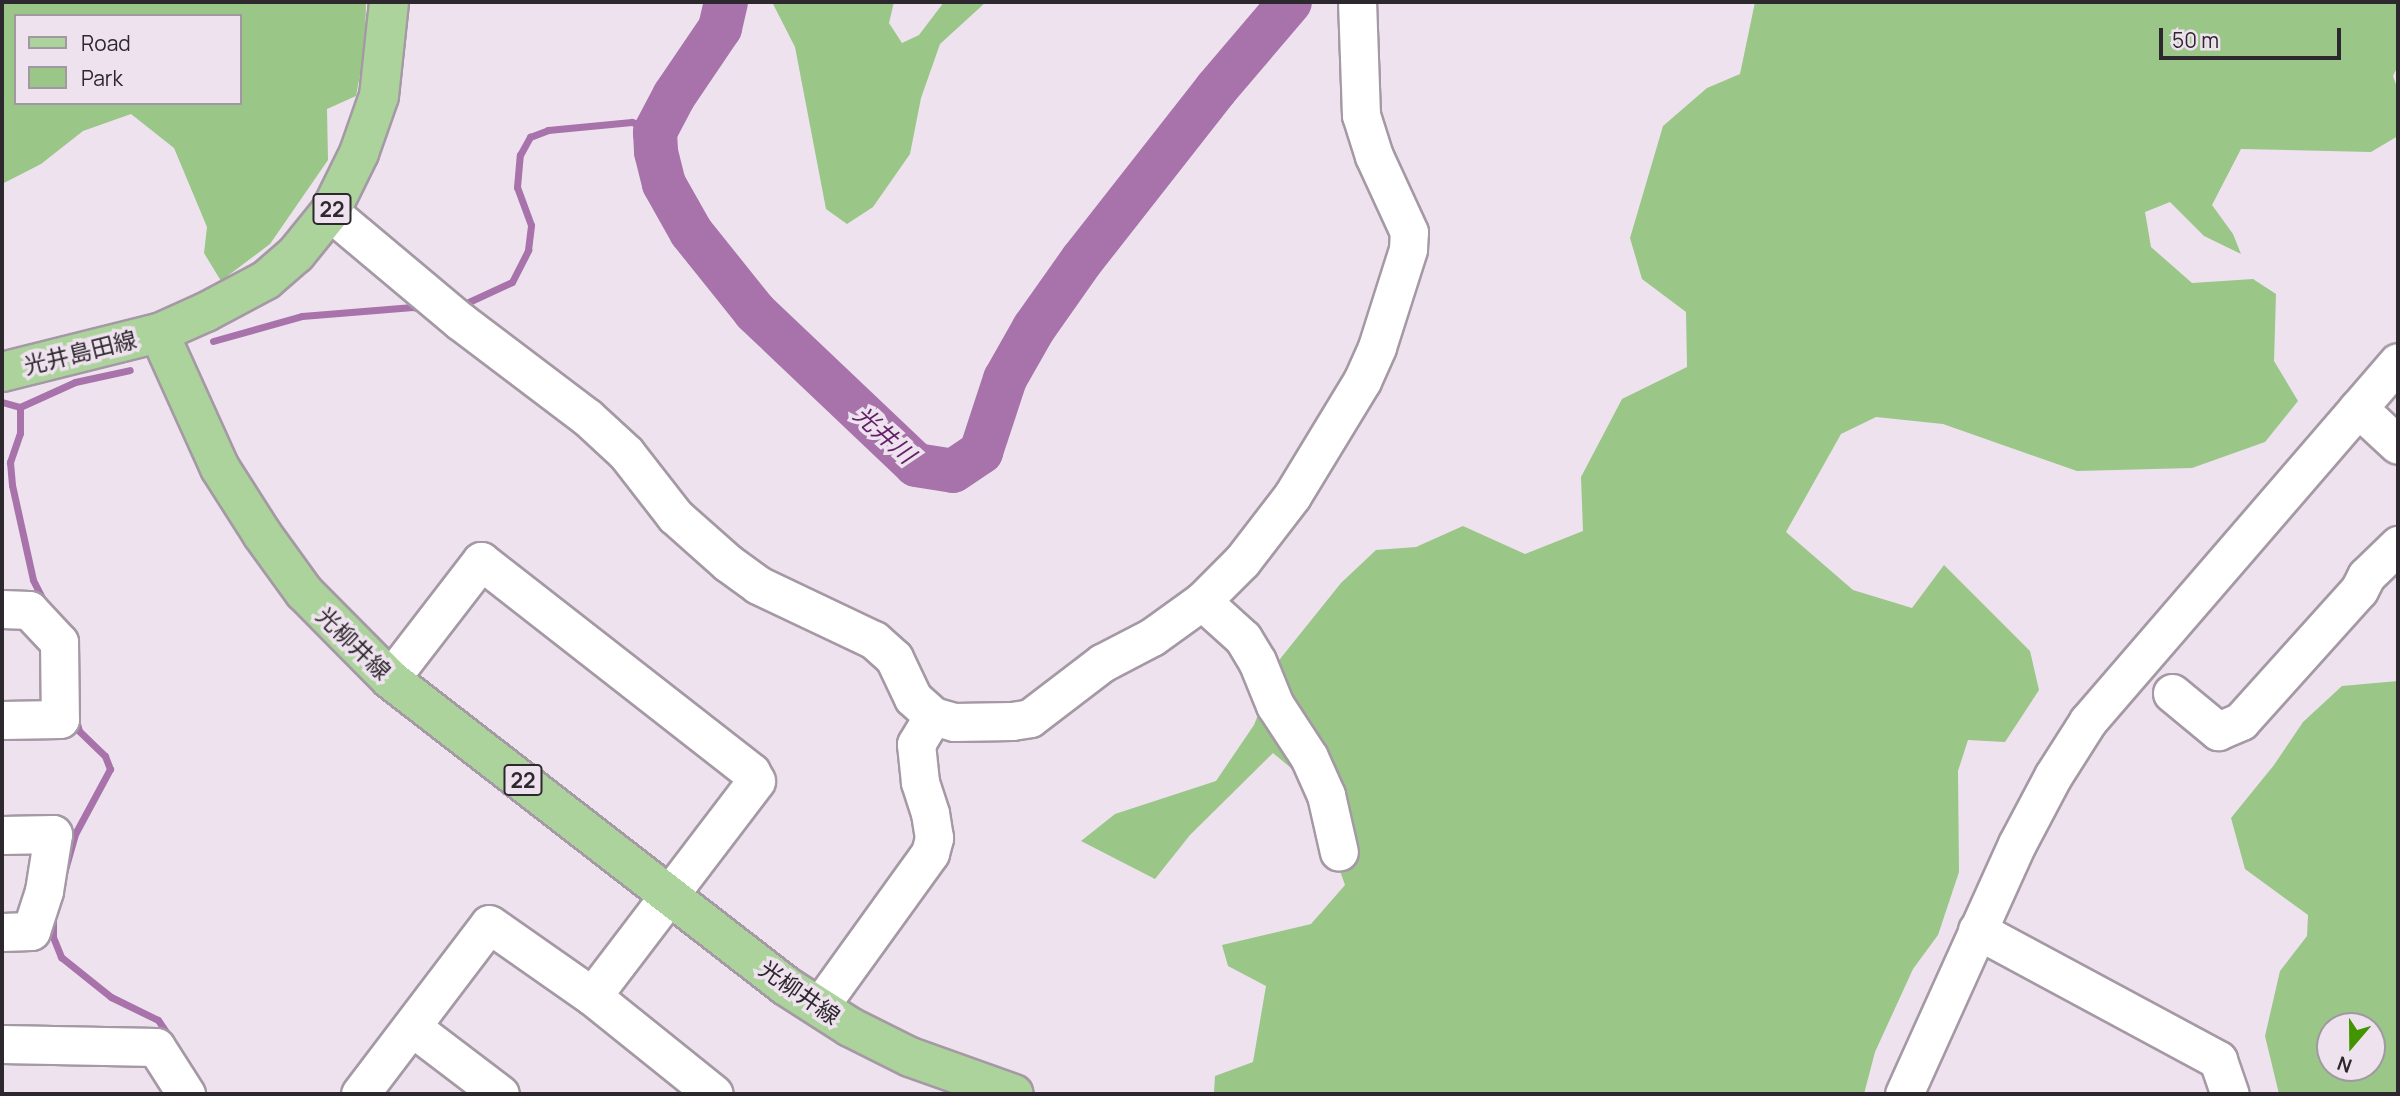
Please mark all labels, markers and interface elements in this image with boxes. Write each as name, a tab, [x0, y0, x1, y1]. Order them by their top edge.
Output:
legend	[14, 14, 242, 105]
scale bar	[2162, 14, 2344, 58]
text: 50 m	[2172, 26, 2219, 54]
text: Road	[81, 29, 131, 57]
text: Park	[81, 64, 123, 92]
road number: 22	[311, 192, 353, 227]
street label: 光井島田線	[21, 325, 139, 379]
water label: 光井川	[849, 399, 921, 469]
street label: 光柳井線	[311, 601, 397, 685]
road number: 22	[502, 762, 544, 798]
street label: 光柳井線	[754, 954, 846, 1030]
north arrow	[2316, 1012, 2386, 1082]
text: N	[2334, 1050, 2355, 1079]

